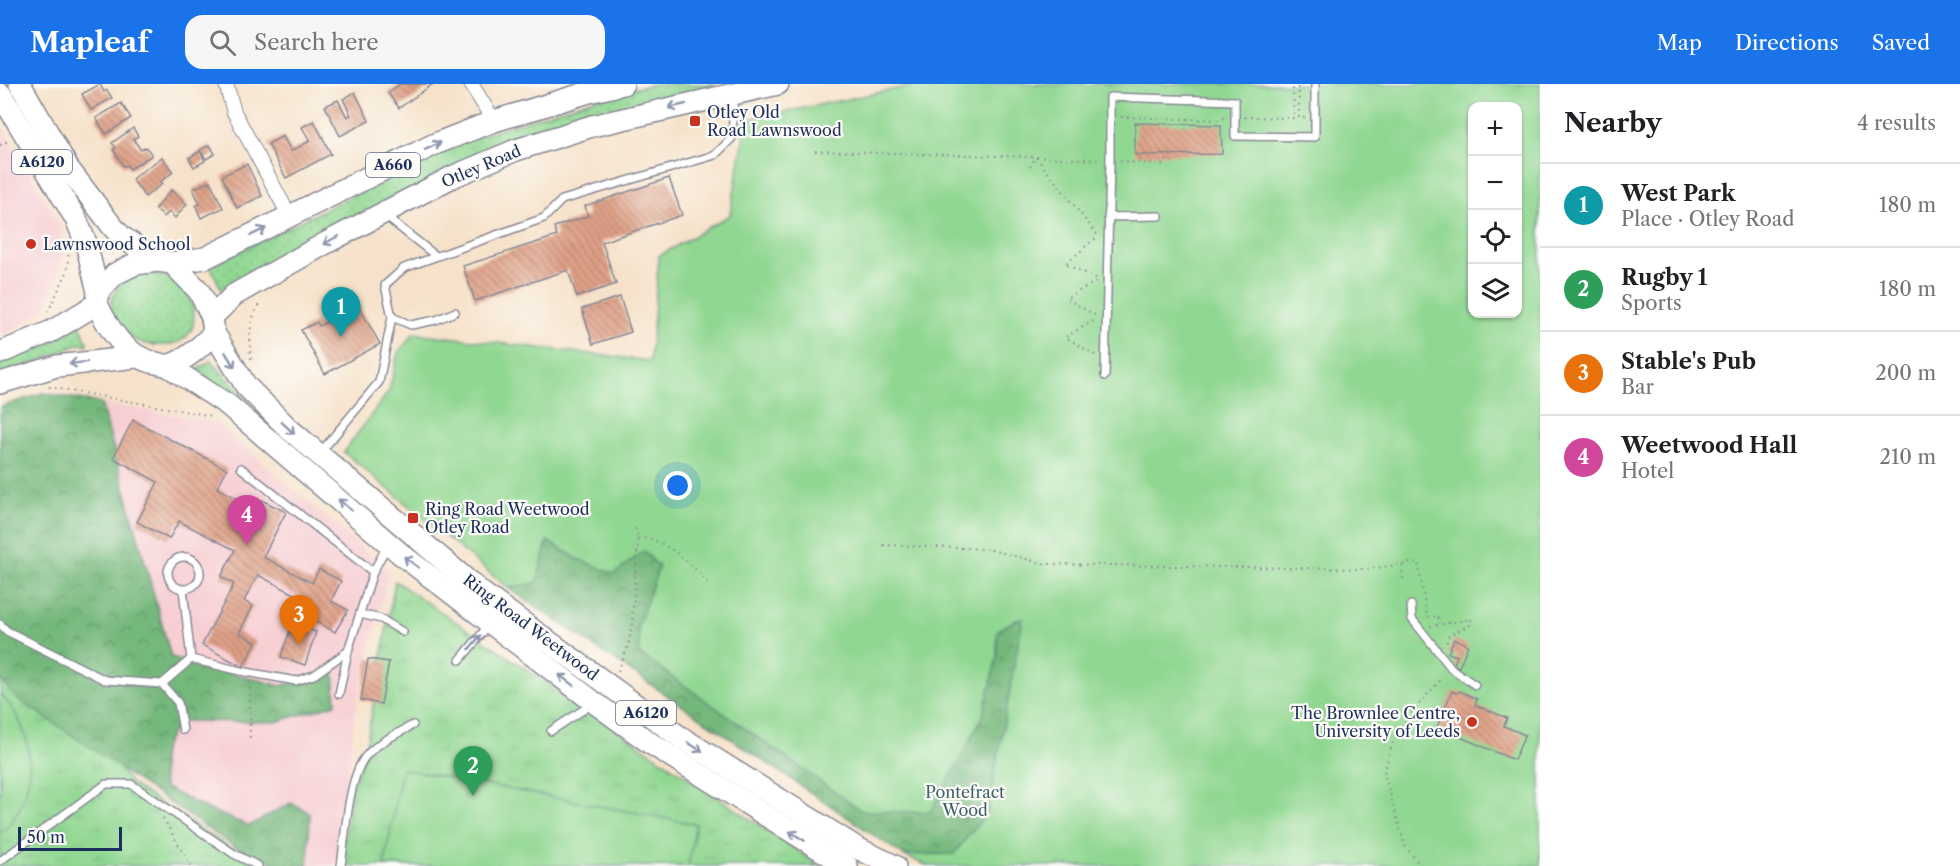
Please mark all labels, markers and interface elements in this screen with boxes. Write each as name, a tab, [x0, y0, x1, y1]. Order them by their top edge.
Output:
search box	[185, 15, 605, 69]
text: Mapleaf	[30, 25, 149, 59]
icon: search	[206, 26, 239, 59]
text: Search here	[254, 29, 379, 56]
text: Map	[1657, 30, 1702, 55]
text: Directions	[1735, 30, 1839, 55]
text: Saved	[1872, 30, 1930, 55]
one-way arrow	[668, 101, 687, 113]
place label: Otley Old Road Lawnswood	[707, 102, 842, 140]
map controls	[1468, 102, 1522, 318]
button: +	[1468, 102, 1522, 156]
text: Nearby	[1564, 107, 1662, 139]
text: 4 results	[1857, 111, 1936, 135]
marker: Otley Old Road Lawnswood	[688, 114, 702, 128]
one-way arrow	[423, 140, 441, 151]
street label: Otley Road	[438, 140, 524, 192]
road number: A6120	[12, 150, 72, 174]
road number: A660	[366, 153, 420, 177]
button: −	[1468, 156, 1522, 210]
text: West Park	[1621, 180, 1736, 207]
text: 1	[1579, 193, 1588, 217]
text: 180 m	[1879, 193, 1936, 217]
text: Place · Otley Road	[1621, 207, 1794, 231]
button: locate	[1468, 210, 1522, 264]
one-way arrow	[248, 226, 266, 238]
place label: Lawnswood School	[43, 234, 191, 254]
one-way arrow	[322, 235, 340, 247]
marker: Lawnswood School	[24, 237, 38, 251]
button: layers	[1468, 264, 1522, 318]
text: Rugby 1	[1621, 264, 1707, 291]
text: 2	[1578, 277, 1589, 301]
text: 180 m	[1879, 277, 1936, 301]
pin: 1	[322, 288, 360, 337]
text: Sports	[1621, 291, 1682, 315]
text: Stable's Pub	[1621, 348, 1756, 375]
one-way arrow	[224, 351, 236, 368]
one-way arrow	[68, 358, 88, 369]
text: 3	[1578, 361, 1589, 385]
text: 200 m	[1875, 361, 1936, 385]
text: Bar	[1621, 375, 1654, 399]
one-way arrow	[280, 420, 295, 435]
text: Weetwood Hall	[1621, 432, 1797, 459]
text: 4	[1578, 445, 1589, 469]
text: 210 m	[1879, 445, 1936, 469]
text: Hotel	[1621, 459, 1674, 483]
your location	[663, 471, 692, 500]
pin: 4	[228, 496, 266, 545]
one-way arrow	[337, 498, 353, 512]
place label: Ring Road Weetwood Otley Road	[425, 499, 590, 537]
marker: Ring Road Weetwood Otley Road	[406, 511, 420, 525]
one-way arrow	[403, 556, 419, 568]
street label: Ring Road Weetwood	[459, 570, 603, 685]
pin: 3	[280, 596, 318, 645]
one-way arrow	[469, 634, 482, 650]
one-way arrow	[558, 674, 574, 687]
road number: A6120	[616, 701, 676, 725]
place label: The Brownlee Centre, University of Leeds	[1291, 703, 1460, 741]
marker: The Brownlee Centre, University of Leeds	[1465, 715, 1479, 729]
one-way arrow	[686, 741, 703, 753]
pin: 2	[454, 746, 492, 796]
park label: Pontefract Wood	[925, 782, 1005, 820]
scale bar	[18, 824, 122, 852]
text: 50 m	[27, 827, 65, 847]
one-way arrow	[789, 829, 806, 841]

